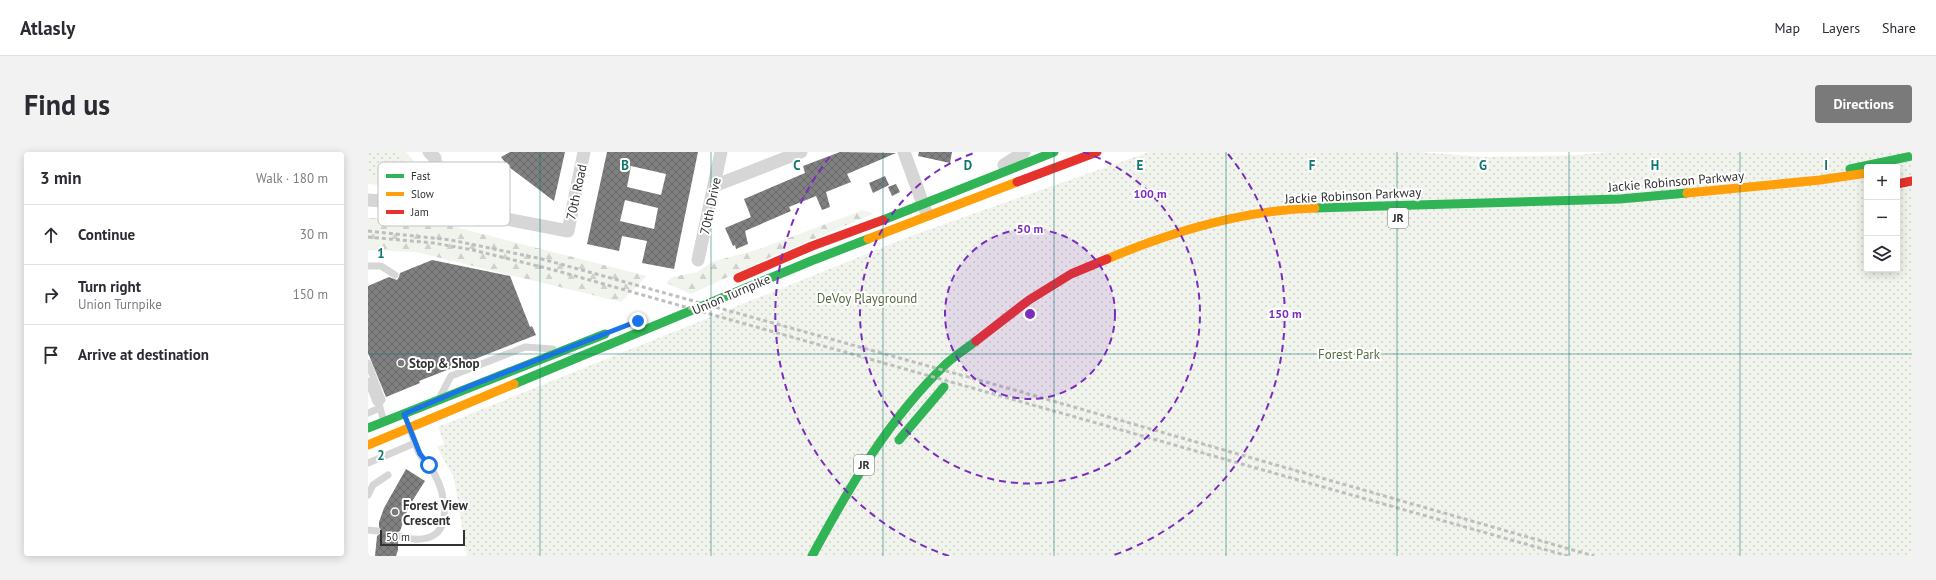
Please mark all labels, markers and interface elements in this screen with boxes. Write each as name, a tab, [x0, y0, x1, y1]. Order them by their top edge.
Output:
text: Atlasly	[20, 16, 75, 40]
text: Map	[1774, 19, 1800, 37]
text: Layers	[1822, 19, 1860, 37]
text: Share	[1882, 19, 1916, 37]
button: Directions	[1815, 85, 1912, 123]
text: Find us	[24, 86, 110, 123]
text: B	[621, 157, 629, 174]
text: C	[793, 157, 801, 174]
text: D	[964, 157, 972, 174]
text: E	[1137, 157, 1144, 174]
text: F	[1309, 157, 1316, 174]
text: G	[1479, 157, 1487, 174]
text: H	[1651, 157, 1659, 174]
text: I	[1824, 157, 1828, 174]
legend	[378, 162, 510, 226]
street label: 70th Road	[562, 163, 591, 222]
map controls	[1864, 164, 1900, 272]
button: +	[1864, 164, 1900, 200]
text: 3 min	[40, 167, 81, 189]
street label: Jackie Robinson Parkway	[1606, 167, 1745, 196]
text: Fast	[411, 169, 431, 183]
text: Walk · 180 m	[256, 170, 328, 187]
street label: 70th Drive	[696, 176, 725, 236]
street label: Jackie Robinson Parkway	[1283, 183, 1422, 208]
text: 100 m	[1133, 186, 1167, 201]
text: Slow	[411, 187, 434, 201]
button: −	[1864, 200, 1900, 236]
text: Jam	[410, 205, 429, 219]
road number: JR	[1388, 208, 1408, 228]
text: 50 m	[1017, 221, 1043, 236]
icon: ahead	[40, 224, 62, 246]
text: Continue	[78, 225, 135, 244]
text: 30 m	[300, 226, 328, 243]
button: layers	[1864, 236, 1900, 272]
text: 1	[377, 245, 385, 262]
street label: Union Turnpike	[689, 270, 773, 319]
text: Turn right	[78, 277, 141, 296]
icon: right	[40, 284, 62, 306]
text: 150 m	[293, 286, 328, 303]
park label: DeVoy Playground	[817, 290, 917, 307]
text: Union Turnpike	[78, 296, 162, 313]
text: 150 m	[1268, 306, 1302, 321]
centre of rings	[1023, 307, 1037, 321]
route end	[629, 312, 647, 330]
icon: arrive	[40, 344, 62, 366]
text: Arrive at destination	[78, 345, 209, 364]
park label: Forest Park	[1318, 346, 1381, 363]
place label: Stop & Shop	[409, 355, 480, 372]
marker: Stop & Shop	[396, 358, 406, 368]
text: 2	[377, 447, 385, 464]
road number: JR	[854, 455, 874, 475]
route start	[420, 456, 438, 474]
place label: Forest View Crescent	[403, 497, 469, 529]
marker: Forest View Crescent	[390, 507, 400, 517]
scale bar	[380, 528, 465, 547]
text: 50 m	[386, 530, 410, 544]

